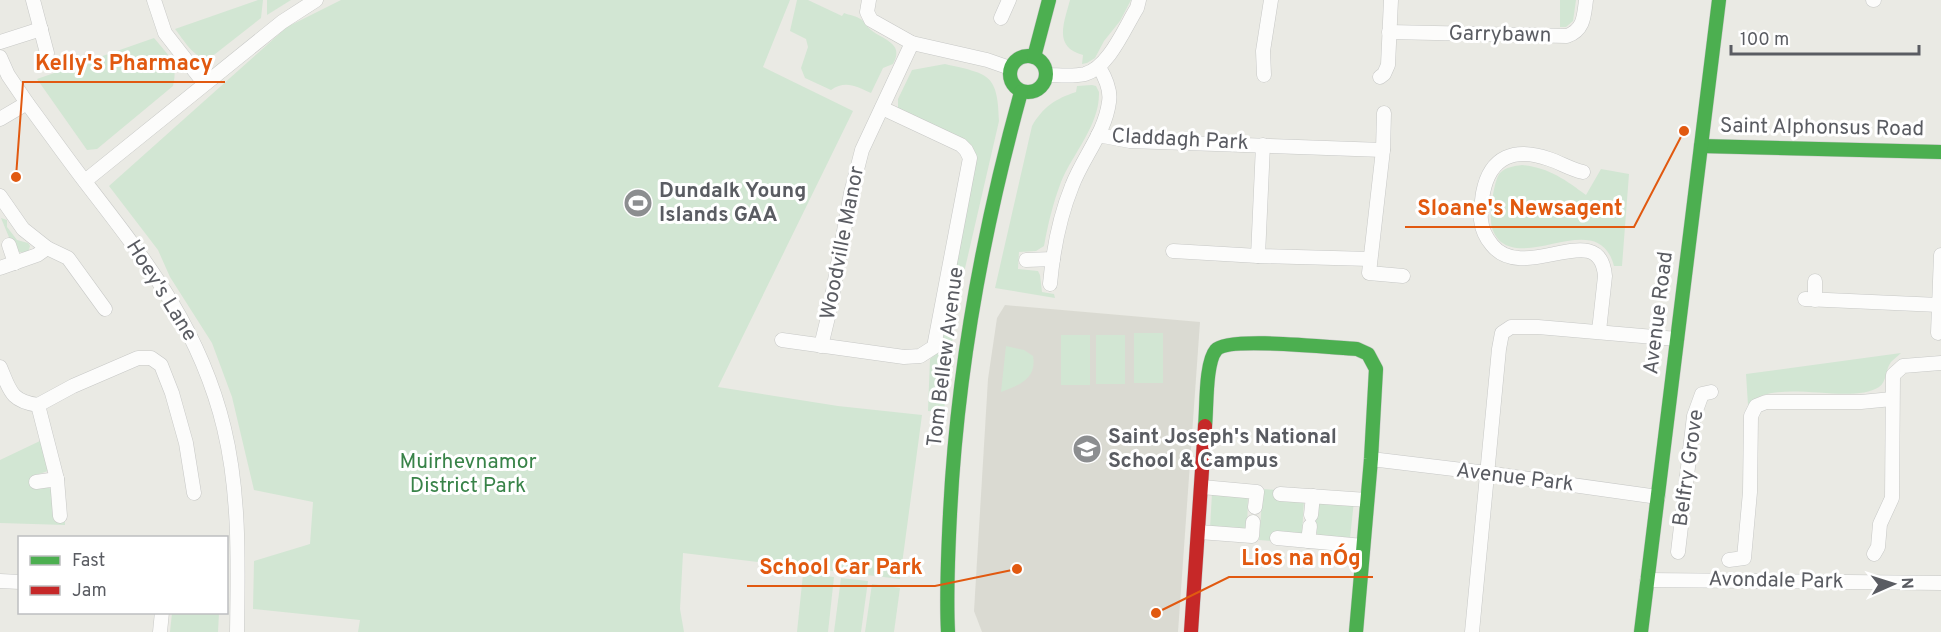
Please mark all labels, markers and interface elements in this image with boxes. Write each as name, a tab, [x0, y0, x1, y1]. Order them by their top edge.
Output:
scale bar	[1731, 18, 1918, 56]
street label: Garrybawn	[1448, 21, 1552, 49]
text: 100 m	[1740, 29, 1789, 52]
callout: Kelly's Pharmacy	[23, 42, 225, 82]
text: Kelly's Pharmacy	[35, 51, 213, 78]
street label: Saint Alphonsus Road	[1719, 113, 1925, 143]
street label: Claddagh Park	[1111, 123, 1249, 157]
street label: Woodville Manor	[815, 164, 871, 322]
place label: Dundalk Young Islands GAA	[659, 178, 806, 229]
sports icon: Dundalk Young Islands GAA	[622, 187, 654, 219]
callout: Sloane's Newsagent	[1405, 187, 1634, 227]
text: Sloane's Newsagent	[1417, 196, 1623, 223]
street label: Hoey's Lane	[119, 235, 203, 347]
street label: Avenue Road	[1638, 250, 1680, 376]
street label: Tom Bellew Avenue	[922, 265, 970, 449]
street label: Belfry Grove	[1667, 408, 1711, 528]
place label: Saint Joseph's National School & Campus	[1108, 424, 1337, 475]
school or university icon: Saint Joseph's National School & Campus	[1071, 433, 1103, 465]
park label: Muirhevnamor District Park	[399, 449, 537, 500]
street label: Avenue Park	[1455, 457, 1575, 499]
legend	[18, 536, 228, 614]
callout: Lios na nÓg	[1229, 537, 1373, 577]
text: Lios na nÓg	[1241, 543, 1361, 573]
callout: School Car Park	[747, 546, 935, 586]
text: Fast	[72, 550, 105, 573]
north arrow	[1863, 554, 1923, 614]
text: School Car Park	[759, 555, 923, 582]
street label: Avondale Park	[1708, 566, 1844, 596]
text: N	[1896, 577, 1916, 590]
text: Jam	[72, 580, 107, 603]

